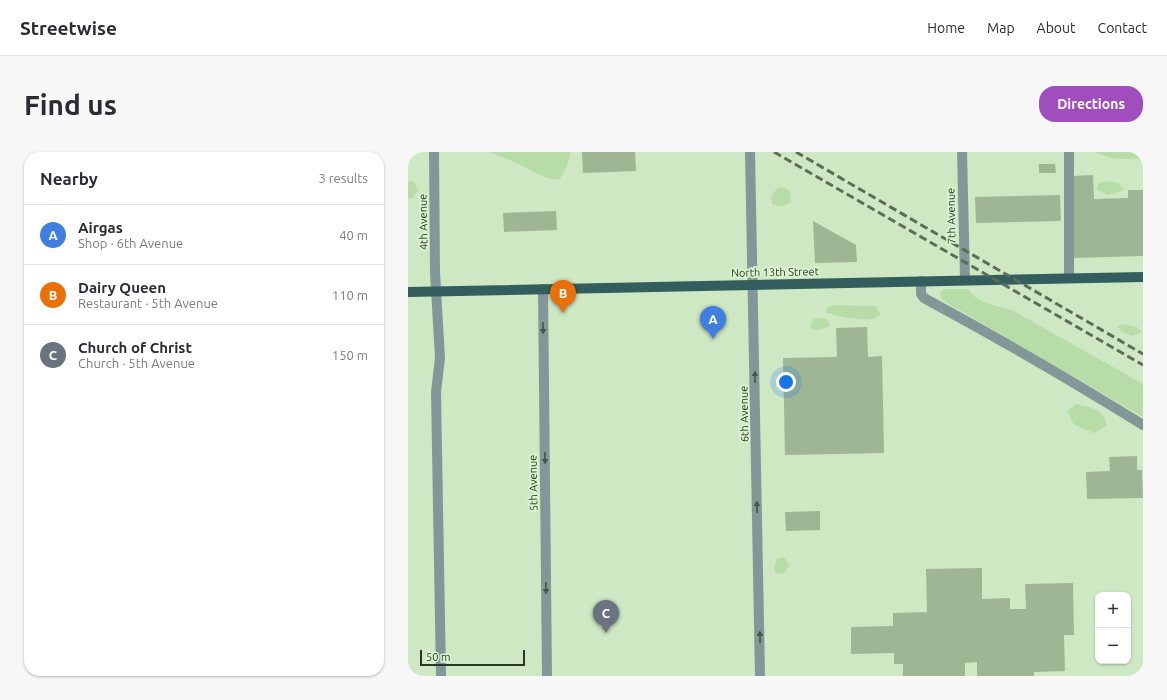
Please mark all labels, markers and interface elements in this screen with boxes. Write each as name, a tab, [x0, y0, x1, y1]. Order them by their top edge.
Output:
text: Streetwise	[20, 17, 117, 39]
text: Home	[927, 20, 965, 36]
text: Map	[987, 20, 1015, 36]
text: About	[1037, 20, 1076, 36]
text: Contact	[1098, 20, 1147, 36]
button: Directions	[1039, 86, 1143, 122]
text: Find us	[24, 89, 117, 120]
text: Nearby	[40, 169, 98, 188]
text: 3 results	[318, 171, 368, 185]
street label: 7th Avenue	[945, 188, 957, 244]
street label: 4th Avenue	[417, 194, 429, 250]
text: Airgas	[78, 219, 123, 236]
text: A	[48, 228, 58, 242]
text: 40 m	[339, 228, 368, 242]
text: Shop · 6th Avenue	[78, 236, 183, 250]
street label: North 13th Street	[731, 265, 820, 279]
text: Dairy Queen	[78, 279, 166, 296]
pin: B	[550, 280, 576, 313]
text: B	[49, 288, 57, 302]
text: 110 m	[332, 288, 368, 302]
text: Restaurant · 5th Avenue	[78, 296, 218, 310]
pin: A	[700, 306, 726, 339]
one-way arrow	[540, 322, 546, 335]
text: Church of Christ	[78, 339, 192, 356]
text: C	[49, 348, 57, 362]
text: 150 m	[332, 348, 368, 362]
text: Church · 5th Avenue	[78, 356, 195, 370]
one-way arrow	[752, 370, 758, 383]
your location	[776, 372, 796, 392]
street label: 6th Avenue	[738, 386, 750, 442]
one-way arrow	[541, 452, 548, 464]
street label: 5th Avenue	[527, 455, 539, 511]
one-way arrow	[754, 500, 760, 513]
one-way arrow	[543, 582, 549, 595]
map controls	[1095, 592, 1131, 664]
button: +	[1095, 592, 1131, 628]
pin: C	[593, 600, 619, 633]
button: −	[1095, 628, 1131, 664]
one-way arrow	[756, 631, 763, 643]
scale bar	[420, 648, 525, 667]
text: 50 m	[426, 651, 450, 663]

